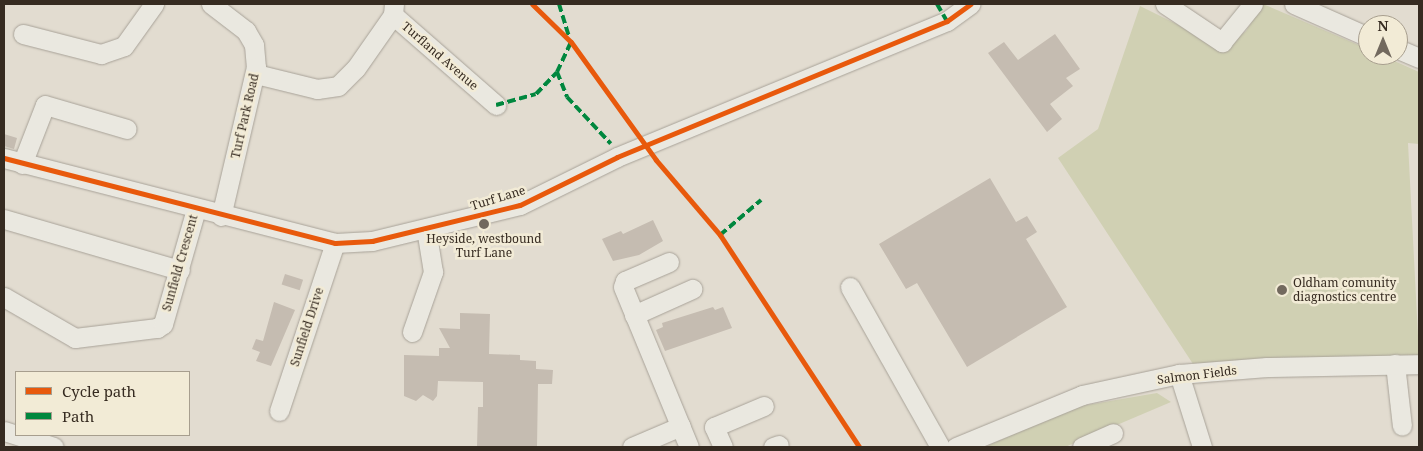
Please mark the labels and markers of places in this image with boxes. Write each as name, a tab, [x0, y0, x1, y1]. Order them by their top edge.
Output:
marker: Heyside, westbound Turf Lane	[478, 218, 490, 230]
place label: Heyside, westbound Turf Lane	[426, 232, 542, 260]
place label: Oldham comunity diagnostics centre	[1293, 276, 1396, 304]
marker: Oldham comunity diagnostics centre	[1275, 283, 1289, 297]

